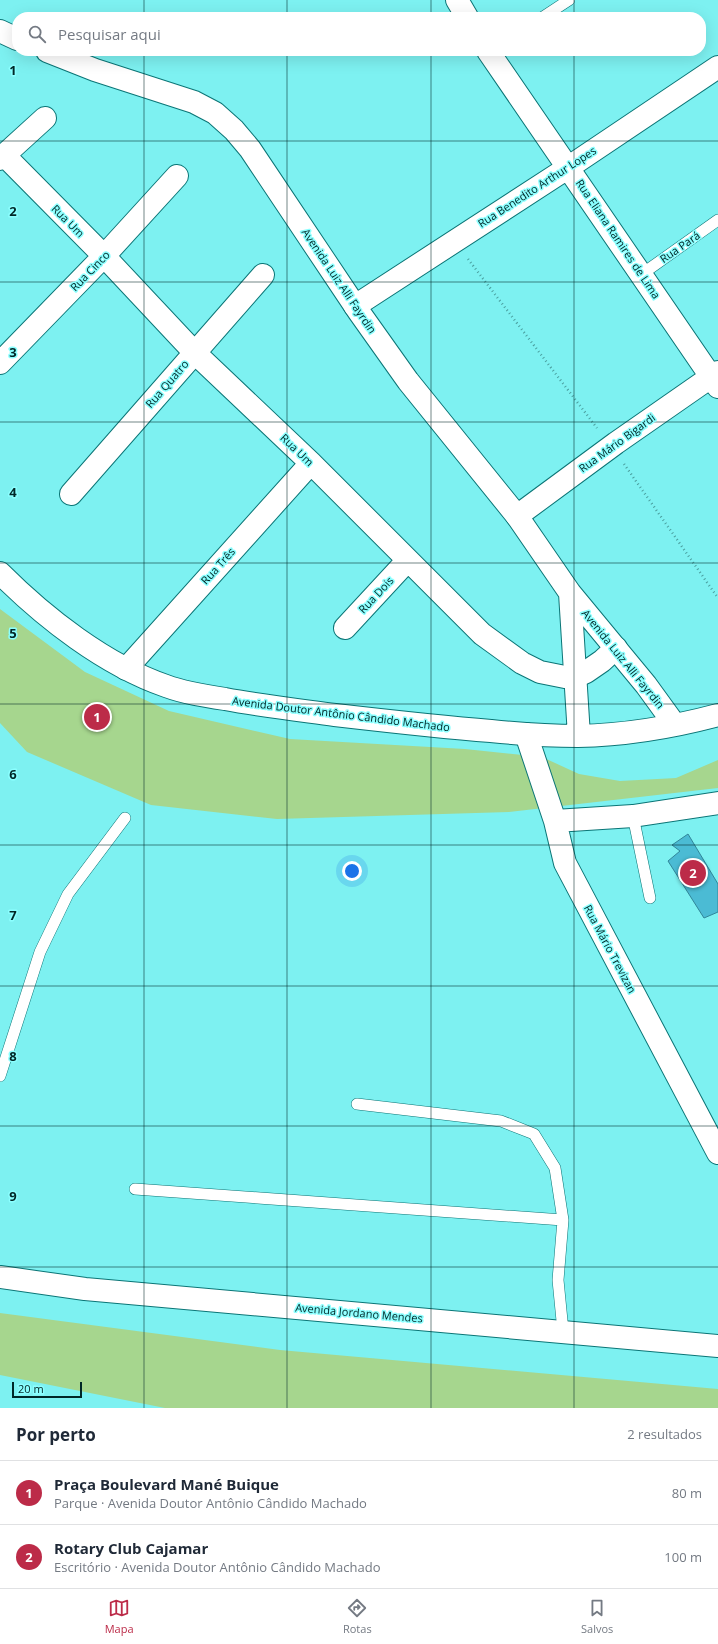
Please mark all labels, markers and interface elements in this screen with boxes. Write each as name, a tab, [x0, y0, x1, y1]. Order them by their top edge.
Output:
search box	[12, 12, 706, 56]
icon: search	[26, 23, 48, 45]
text: Pesquisar aqui	[58, 24, 161, 44]
text: 1	[9, 61, 17, 79]
street label: Rua Benedito Arthur Lopes	[475, 143, 599, 231]
street label: Rua Eliana Ramires de Lima	[573, 176, 664, 301]
street label: Rua Um	[49, 201, 88, 240]
text: 2	[9, 202, 17, 220]
street label: Avenida Luiz Alli Fayrdin	[299, 225, 380, 336]
street label: Rua Pará	[657, 227, 703, 266]
street label: Rua Cinco	[67, 247, 113, 294]
text: 3	[9, 343, 17, 361]
street label: Rua Quatro	[142, 356, 192, 411]
street label: Rua Mário Bigardi	[575, 410, 658, 475]
street label: Rua Um	[277, 430, 317, 469]
text: 4	[9, 483, 17, 501]
street label: Rua Três	[197, 544, 238, 587]
street label: Rua Dois	[355, 573, 397, 616]
street label: Avenida Luiz Alli Fayrdin	[579, 606, 668, 711]
text: 5	[9, 624, 17, 642]
street label: Avenida Doutor Antônio Cândido Machado	[231, 693, 451, 734]
pin: 1	[84, 702, 110, 732]
text: 6	[9, 765, 17, 783]
pin: 2	[680, 858, 706, 888]
your location	[342, 861, 362, 881]
street label: Rua Mário Trevizan	[581, 902, 640, 996]
text: 7	[9, 906, 17, 924]
text: 8	[9, 1047, 17, 1065]
text: 9	[9, 1187, 17, 1205]
street label: Avenida Jordano Mendes	[295, 1299, 423, 1326]
scale bar	[12, 1380, 82, 1399]
text: 20 m	[18, 1381, 44, 1396]
text: Por perto	[16, 1423, 96, 1446]
text: 2 resultados	[627, 1425, 702, 1443]
text: Praça Boulevard Mané Buique	[54, 1474, 279, 1494]
text: 1	[25, 1484, 33, 1502]
text: 80 m	[672, 1484, 702, 1502]
text: Parque · Avenida Doutor Antônio Cândido Machado	[54, 1494, 367, 1512]
text: Rotary Club Cajamar	[54, 1538, 208, 1558]
text: 2	[25, 1548, 33, 1566]
text: 100 m	[664, 1548, 702, 1566]
text: Escritório · Avenida Doutor Antônio Cândido Machado	[54, 1558, 380, 1576]
tab: Mapa	[105, 1597, 134, 1636]
tab: Rotas	[343, 1597, 372, 1636]
tab: Salvos	[581, 1597, 613, 1636]

